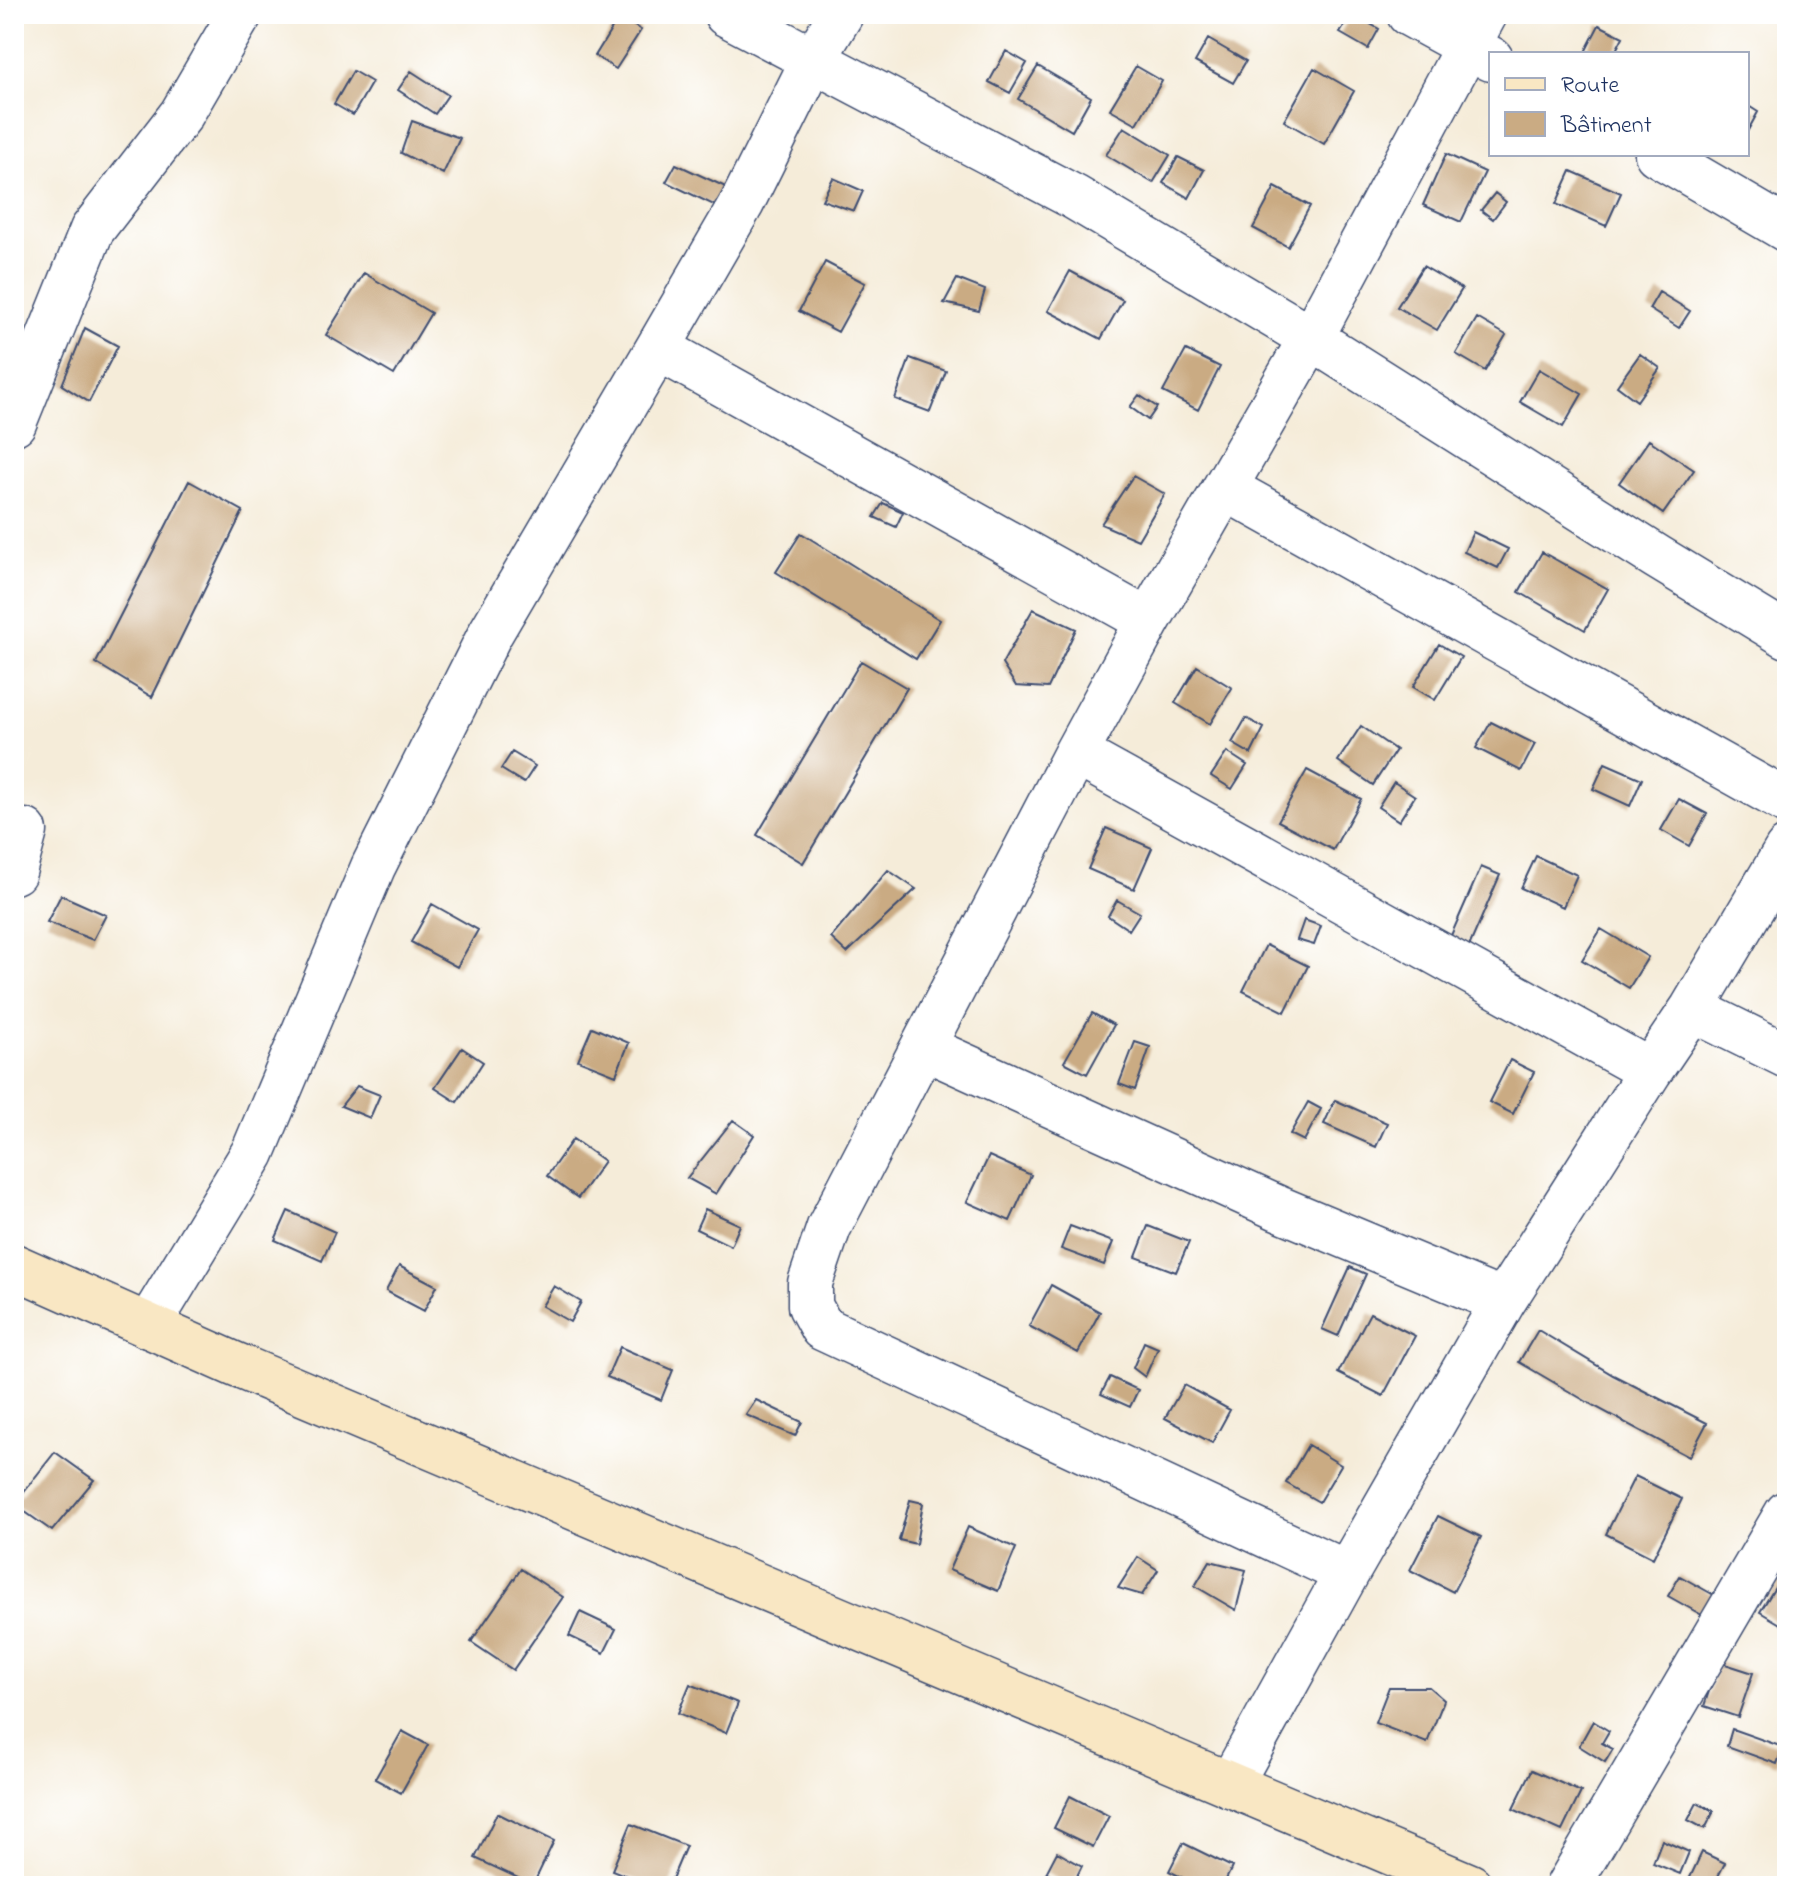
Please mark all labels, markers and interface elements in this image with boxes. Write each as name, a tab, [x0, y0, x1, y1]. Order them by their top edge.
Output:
legend	[1489, 52, 1749, 156]
text: Route	[1561, 69, 1619, 104]
text: Bâtiment	[1560, 109, 1652, 144]

